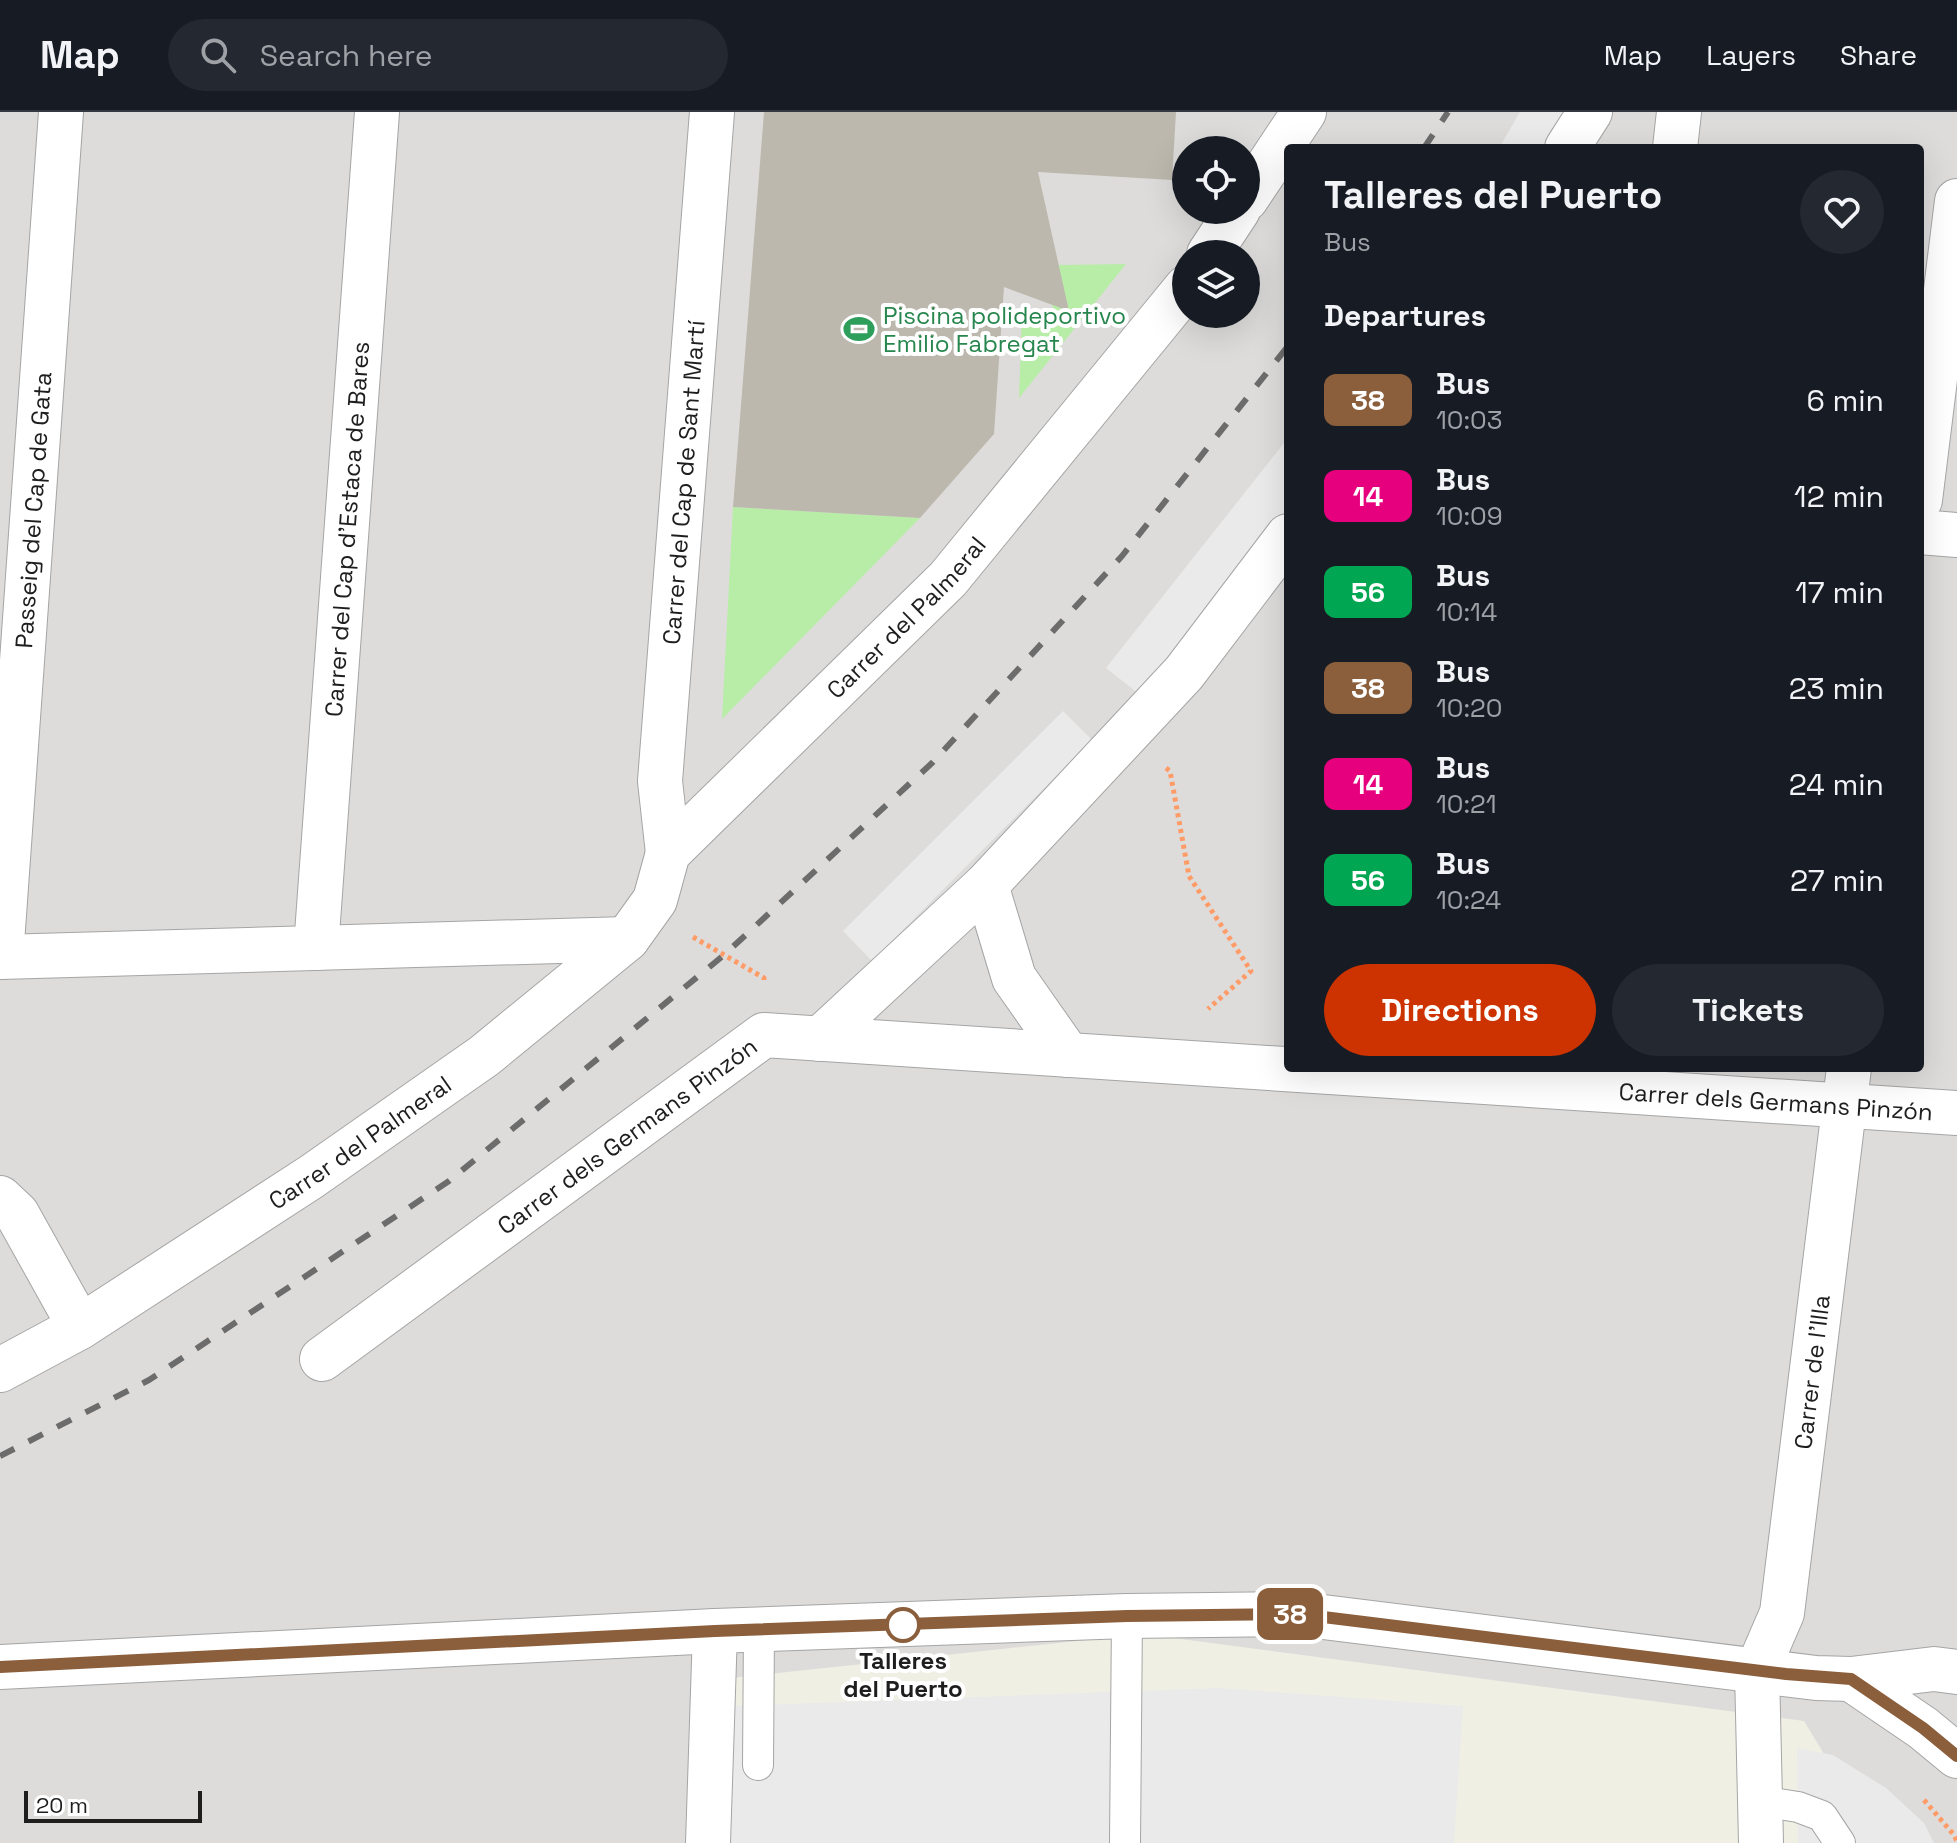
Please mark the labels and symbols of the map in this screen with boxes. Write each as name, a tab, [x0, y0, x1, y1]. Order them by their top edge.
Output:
place label: Piscina polideportivo Emilio Fabregat	[883, 300, 1126, 359]
sports icon: Piscina polideportivo Emilio Fabregat	[842, 312, 876, 346]
street label: Carrer del Cap de Sant Martí	[655, 319, 711, 646]
street label: Carrer del Cap d'Estaca de Bares	[317, 340, 376, 718]
street label: Passeig del Cap de Gata	[7, 371, 58, 649]
street label: Carrer del Palmeral	[820, 530, 992, 705]
street label: Carrer dels Germans Pinzón	[491, 1030, 763, 1241]
street label: Carrer del Palmeral	[262, 1068, 457, 1216]
street label: Carrer dels Germans Pinzón	[1618, 1075, 1934, 1127]
street label: Carrer de l'Illa	[1787, 1293, 1837, 1451]
line badge: 38	[1254, 1588, 1326, 1640]
marker: Talleres del Puerto	[886, 1608, 920, 1642]
place label: Talleres del Puerto	[843, 1645, 963, 1704]
scale bar	[24, 1787, 202, 1823]

